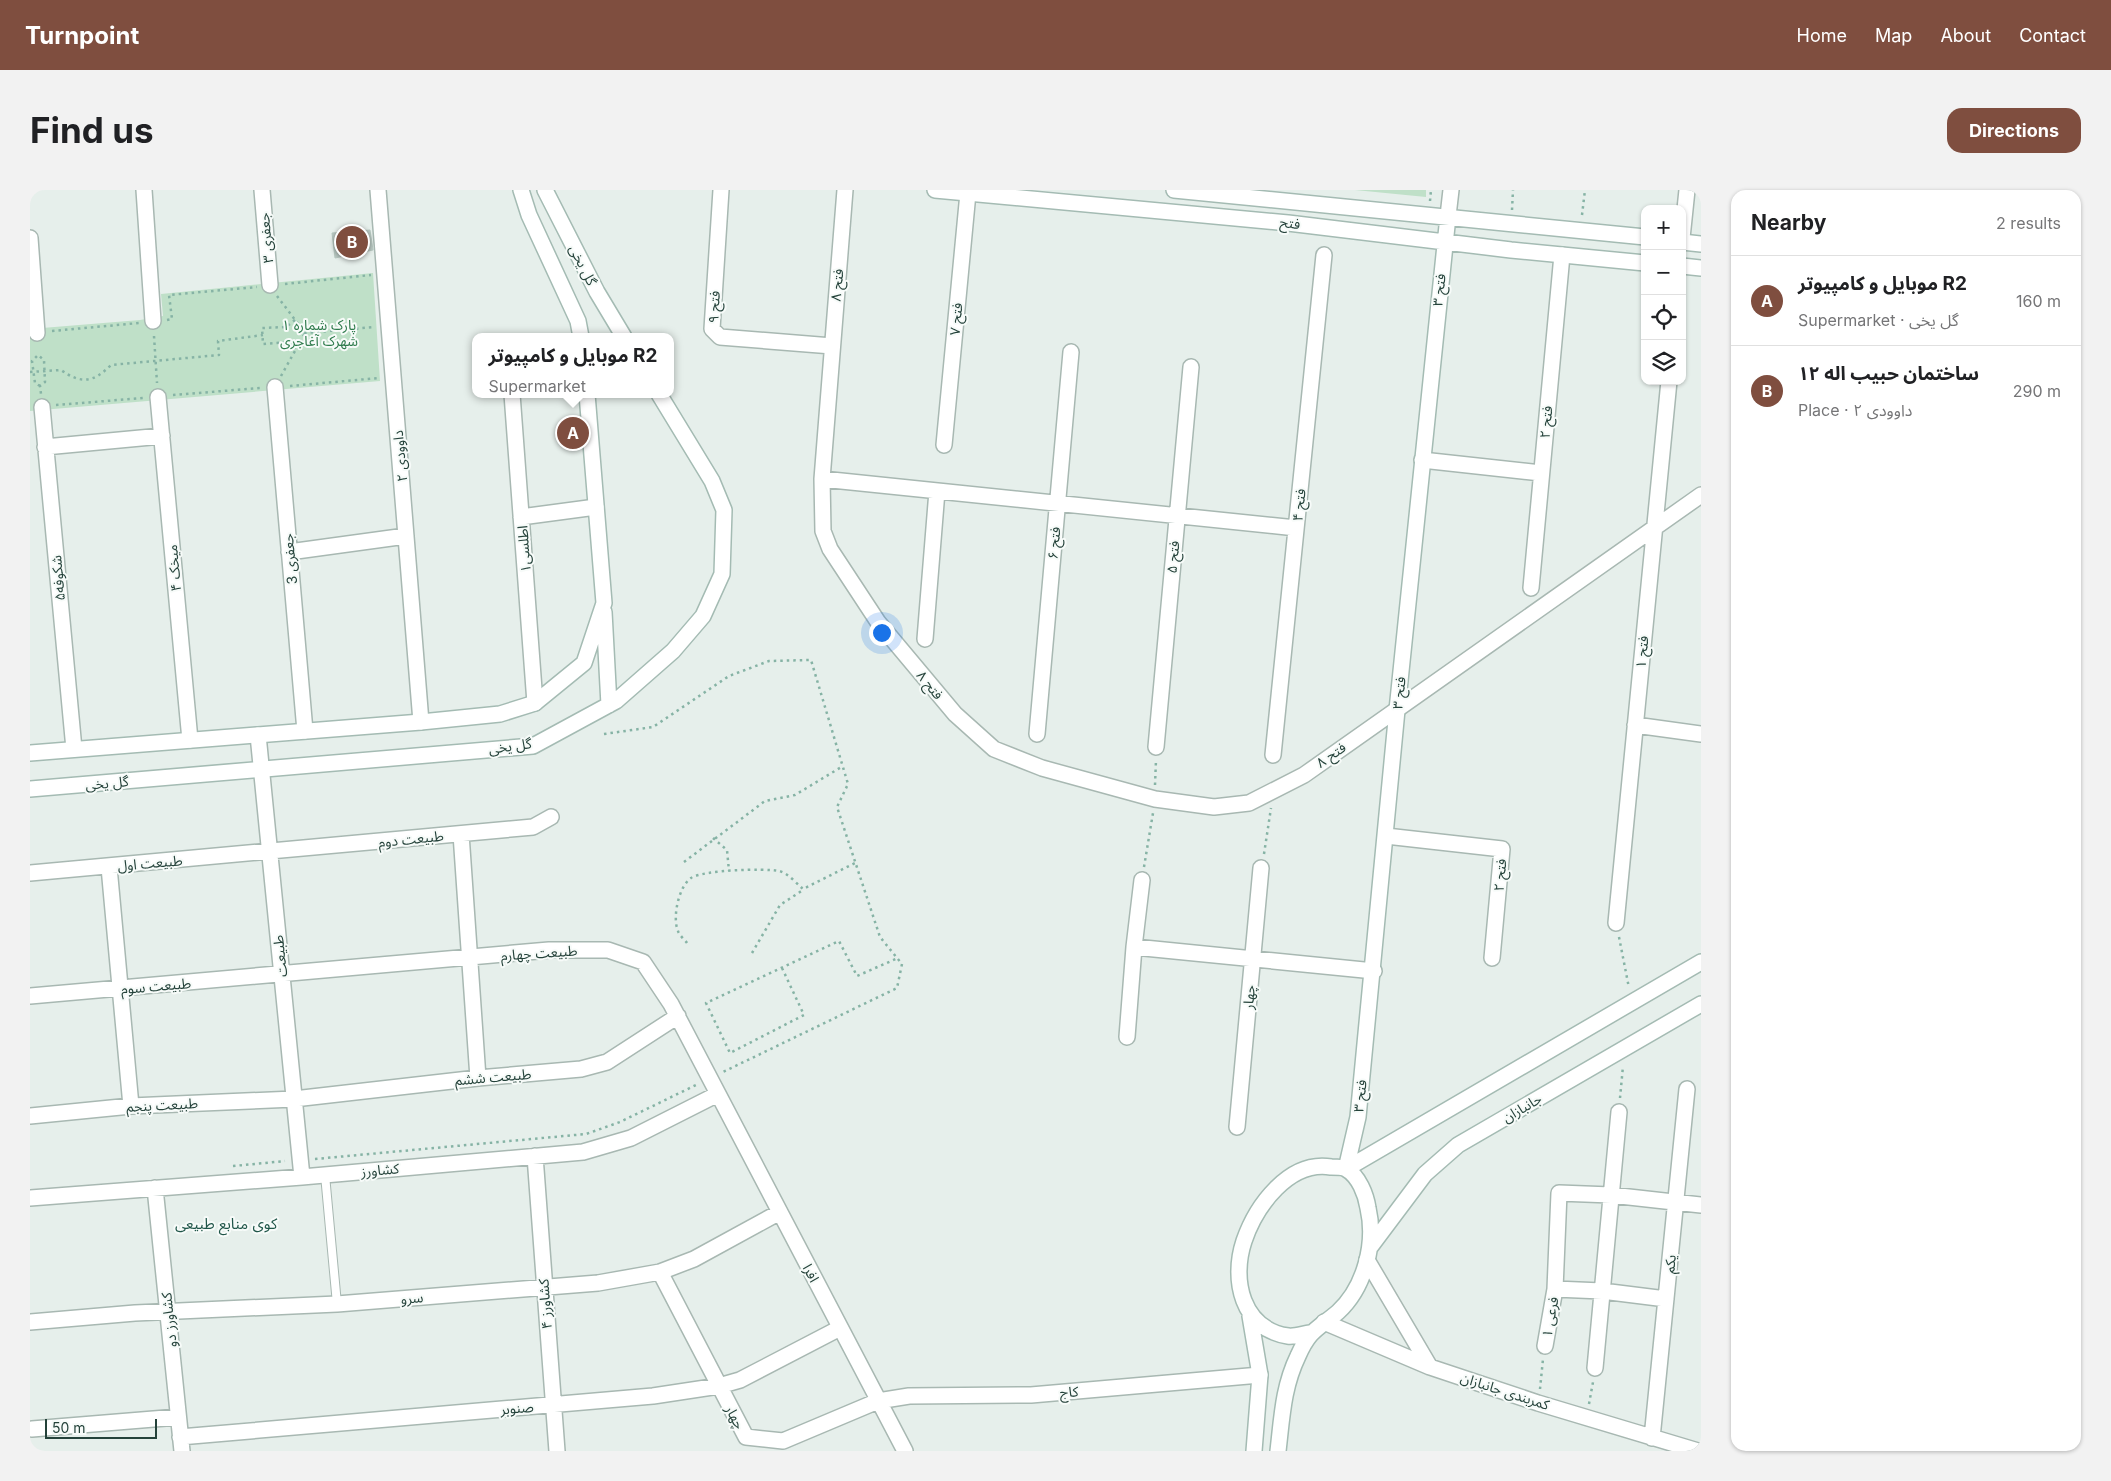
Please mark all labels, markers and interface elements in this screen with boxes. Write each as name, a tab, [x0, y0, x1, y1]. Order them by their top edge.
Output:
text: Turnpoint	[25, 21, 139, 50]
text: Home	[1797, 25, 1847, 46]
text: Map	[1875, 25, 1912, 46]
text: About	[1940, 25, 1991, 46]
text: Contact	[2019, 25, 2086, 46]
button: Directions	[1947, 108, 2081, 153]
text: Find us	[30, 109, 154, 151]
map controls	[1641, 205, 1686, 385]
button: +	[1641, 205, 1686, 250]
text: Nearby	[1751, 210, 1826, 235]
street label: جعفری ۳	[255, 212, 277, 264]
street label: فتح	[1279, 213, 1301, 235]
text: 2 results	[1996, 213, 2061, 233]
pin: B	[336, 223, 368, 261]
street label: گل یخی	[565, 242, 601, 289]
button: −	[1641, 250, 1686, 295]
street label: فتح ۸	[827, 268, 849, 302]
text: موبایل و کامپیوتر R2	[1798, 272, 1967, 295]
street label: فتح ۳	[1428, 273, 1452, 307]
street label: فتح ۹	[704, 290, 726, 324]
text: A	[1761, 291, 1773, 311]
text: 160 m	[2016, 291, 2061, 311]
button: locate	[1641, 295, 1686, 340]
street label: فتح ۷	[946, 302, 968, 336]
text: Supermarket · گل یخی	[1798, 310, 1959, 330]
park label: پارک شماره ۱ شهرک آغاجری	[280, 316, 358, 350]
popup	[472, 333, 674, 398]
button: layers	[1641, 340, 1686, 385]
text: موبایل و کامپیوتر R2	[489, 344, 657, 367]
text: ساختمان حبیب اله ۱۲	[1798, 362, 1979, 385]
text: Supermarket	[489, 376, 586, 396]
text: B	[1762, 381, 1772, 401]
text: 290 m	[2013, 381, 2061, 401]
text: Place · داوودی ۲	[1798, 400, 1912, 420]
street label: فتح ۲	[1536, 405, 1558, 439]
pin: A	[557, 414, 589, 452]
street label: داوودی ۲	[389, 429, 411, 483]
street label: فتح ۴	[1288, 488, 1312, 522]
street label: اطلسی۱	[513, 525, 535, 573]
street label: فتح ۶	[1044, 526, 1066, 560]
street label: 3 جعفری	[279, 533, 301, 585]
street label: فتح ۵	[1163, 540, 1185, 574]
street label: میخک ۴	[163, 544, 184, 592]
street label: شکوفه۵	[47, 554, 69, 602]
your location	[869, 620, 895, 646]
street label: فتح ۱	[1632, 635, 1654, 669]
street label: فتح ۸	[911, 667, 947, 705]
street label: فتح ۳	[1388, 676, 1412, 710]
street label: گل یخی	[487, 734, 533, 758]
street label: فتح ۸	[1313, 738, 1351, 773]
street label: گل یخی	[85, 772, 130, 794]
street label: طبیعت دوم	[377, 827, 445, 853]
street label: طبیعت اول	[117, 851, 183, 875]
street label: فتح ۲	[1490, 858, 1512, 892]
street label: طبیعت	[269, 934, 290, 978]
street label: طبیعت چهارم	[500, 941, 578, 967]
street label: طبیعت سوم	[120, 974, 192, 1000]
street label: چهار	[1239, 984, 1260, 1011]
street label: طبیعت ششم	[454, 1065, 532, 1091]
street label: فتح ۳	[1349, 1079, 1373, 1113]
street label: جانبازان	[1499, 1090, 1545, 1126]
street label: طبیعت پنجم	[126, 1094, 198, 1118]
street label: کشاورز	[359, 1159, 400, 1181]
district label: کوی منابع طبیعی	[175, 1214, 278, 1236]
street label: یکم	[1660, 1254, 1682, 1275]
street label: افرا	[799, 1261, 823, 1285]
street label: کشاورز ۴	[534, 1278, 556, 1330]
street label: سرو	[400, 1288, 424, 1308]
street label: کشاورز دو	[157, 1291, 181, 1348]
street label: فرعی ۱	[1538, 1295, 1562, 1339]
street label: کمربندی جانبازان	[1458, 1368, 1552, 1414]
street label: کاج	[1059, 1382, 1080, 1404]
street label: صنوبر	[499, 1398, 535, 1419]
street label: چهار	[720, 1401, 749, 1433]
scale bar	[45, 1416, 158, 1439]
text: 50 m	[52, 1419, 86, 1436]

